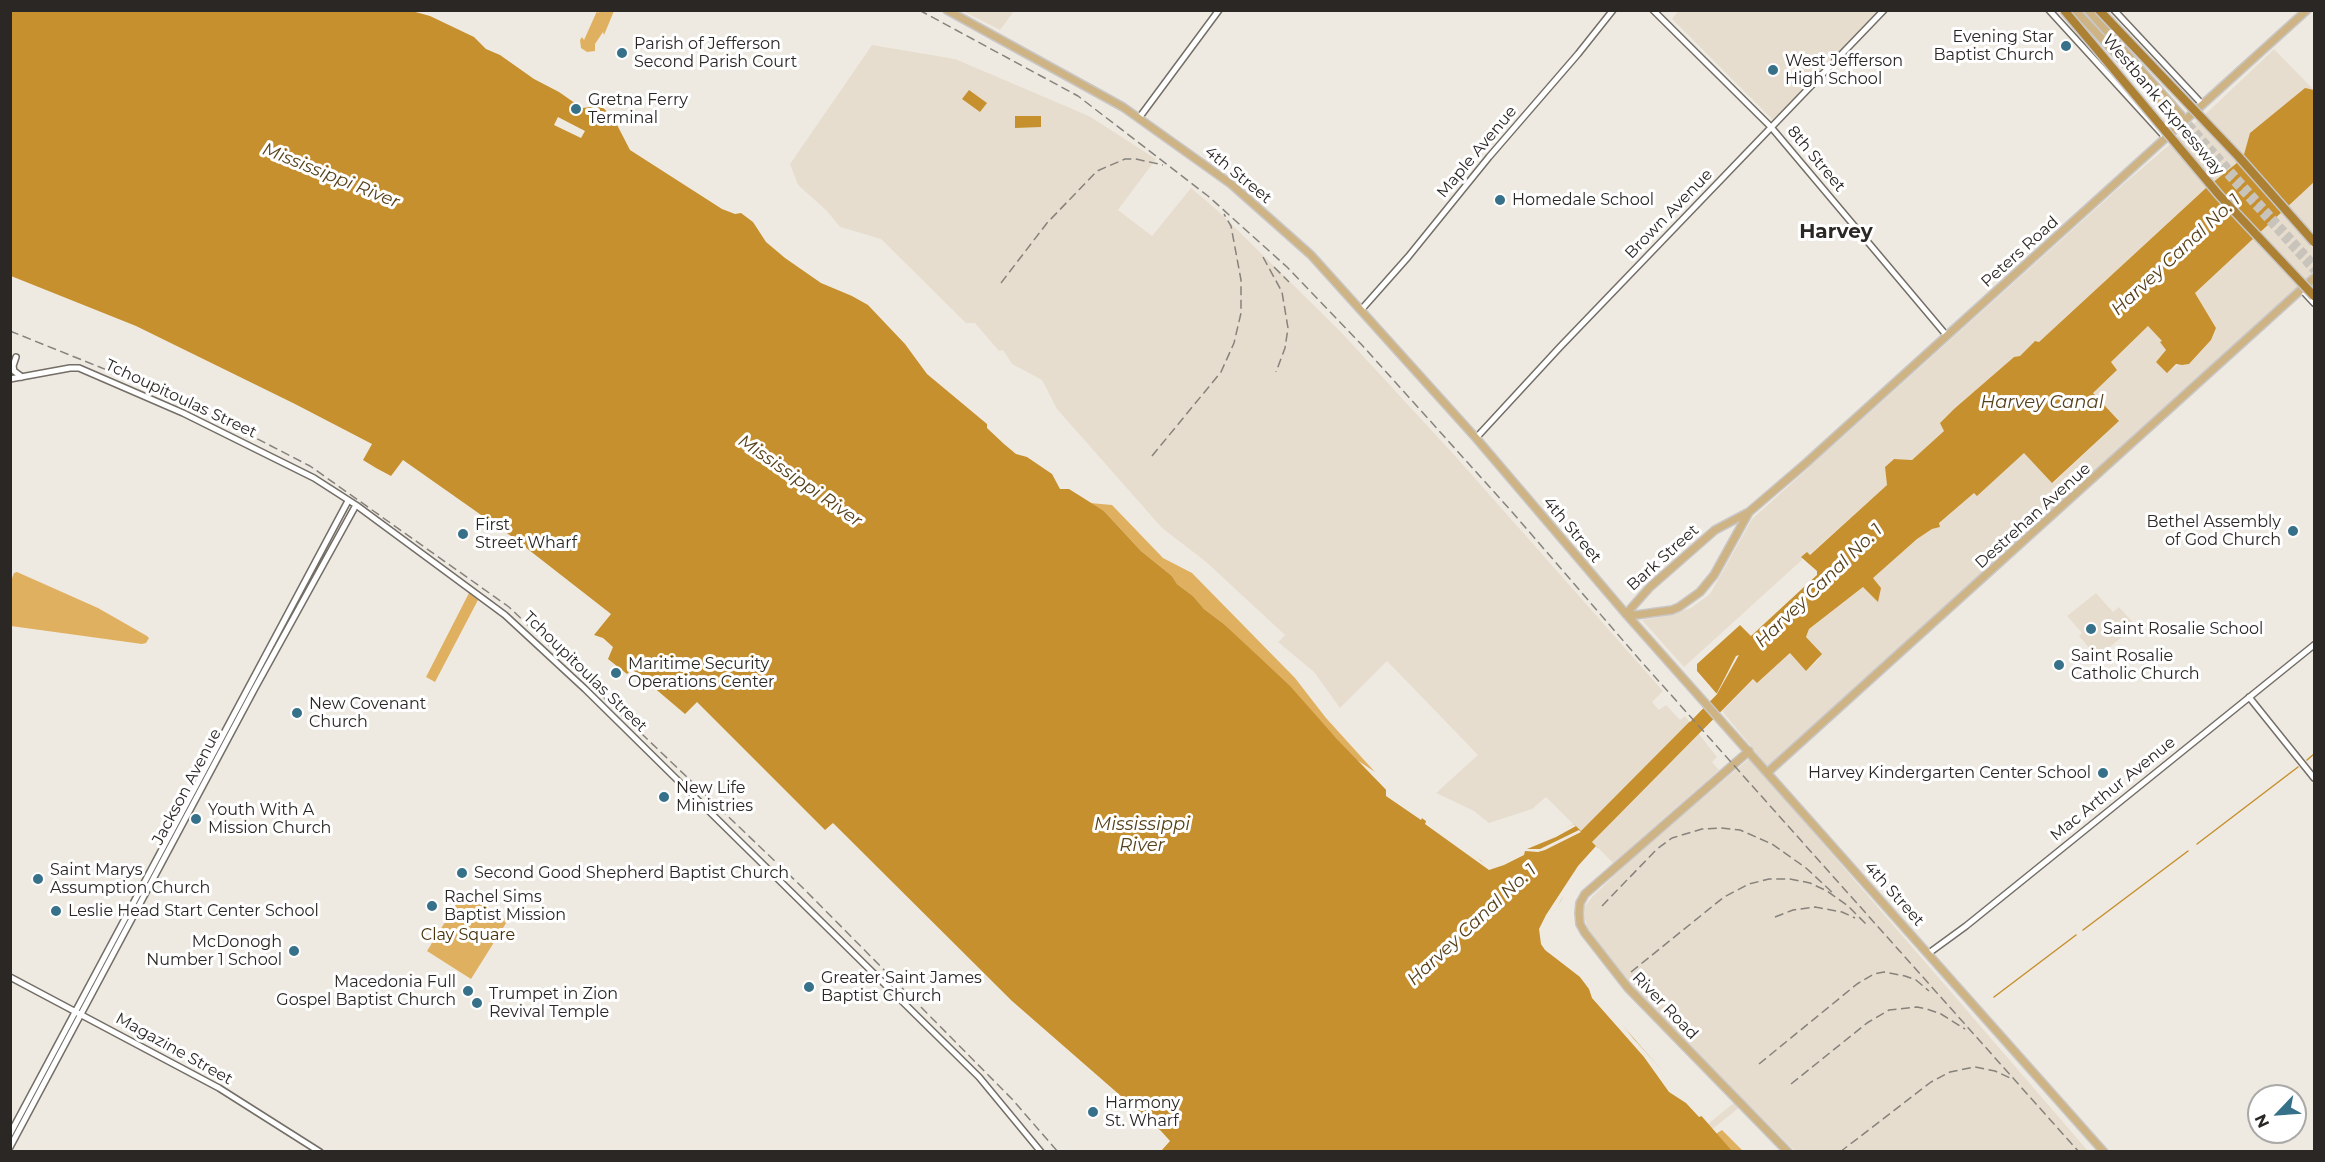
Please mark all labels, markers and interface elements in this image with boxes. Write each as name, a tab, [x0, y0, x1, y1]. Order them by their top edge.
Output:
place label: Evening Star Baptist Church	[1934, 27, 2054, 65]
street label: Westbank Expressway	[2098, 30, 2228, 180]
place label: Parish of Jefferson Second Parish Court	[634, 34, 797, 72]
marker: Evening Star Baptist Church	[2059, 39, 2073, 53]
marker: Parish of Jefferson Second Parish Court	[615, 46, 629, 60]
place label: West Jefferson High School	[1785, 51, 1903, 89]
marker: West Jefferson High School	[1766, 63, 1780, 77]
place label: Gretna Ferry Terminal	[588, 90, 688, 128]
marker: Gretna Ferry Terminal	[569, 102, 583, 116]
street label: Maple Avenue	[1433, 102, 1521, 202]
street label: 8th Street	[1783, 122, 1849, 196]
water label: Mississippi River	[259, 139, 403, 213]
street label: 4th Street	[1201, 142, 1275, 208]
street label: Brown Avenue	[1621, 165, 1717, 263]
place label: Homedale School	[1512, 190, 1654, 210]
water label: Harvey Canal No. 1	[2107, 190, 2245, 320]
marker: Homedale School	[1493, 193, 1507, 207]
street label: Peters Road	[1978, 212, 2062, 292]
district label: Harvey	[1799, 220, 1873, 244]
street label: Tchoupitoulas Street	[102, 355, 260, 443]
water label: Harvey Canal	[1981, 392, 2103, 414]
water label: Mississippi River	[734, 430, 866, 532]
street label: Destrehan Avenue	[1971, 459, 2095, 573]
street label: 4th Street	[1539, 493, 1605, 567]
place label: Bethel Assembly of God Church	[2146, 512, 2281, 550]
place label: First Street Wharf	[475, 515, 577, 553]
water label: Harvey Canal No. 1	[1751, 520, 1887, 652]
street label: Bark Street	[1623, 521, 1703, 595]
marker: Bethel Assembly of God Church	[2286, 524, 2300, 538]
marker: First Street Wharf	[456, 527, 470, 541]
street label: Tchoupitoulas Street	[519, 608, 651, 736]
place label: Saint Rosalie School	[2103, 619, 2263, 639]
marker: Saint Rosalie School	[2084, 622, 2098, 636]
place label: Saint Rosalie Catholic Church	[2071, 646, 2200, 684]
place label: Maritime Security Operations Center	[628, 654, 775, 692]
marker: Saint Rosalie Catholic Church	[2052, 658, 2066, 672]
marker: Maritime Security Operations Center	[609, 666, 623, 680]
place label: New Covenant Church	[309, 694, 426, 732]
marker: New Covenant Church	[290, 706, 304, 720]
street label: Jackson Avenue	[148, 726, 226, 848]
street label: Mac Arthur Avenue	[2047, 733, 2179, 845]
place label: Harvey Kindergarten Center School	[1808, 763, 2091, 783]
marker: Harvey Kindergarten Center School	[2096, 766, 2110, 780]
place label: New Life Ministries	[676, 778, 753, 816]
marker: New Life Ministries	[657, 790, 671, 804]
place label: Youth With A Mission Church	[208, 800, 331, 838]
marker: Youth With A Mission Church	[189, 812, 203, 826]
water label: Mississippi River	[1094, 814, 1190, 856]
street label: 4th Street	[1860, 858, 1928, 930]
place label: Saint Marys Assumption Church	[50, 860, 210, 898]
water label: Harvey Canal No. 1	[1403, 860, 1541, 990]
place label: Second Good Shepherd Baptist Church	[474, 863, 789, 883]
marker: Second Good Shepherd Baptist Church	[455, 866, 469, 880]
marker: Saint Marys Assumption Church	[31, 872, 45, 886]
place label: Rachel Sims Baptist Mission	[444, 887, 566, 925]
marker: Rachel Sims Baptist Mission	[425, 899, 439, 913]
place label: Leslie Head Start Center School	[68, 901, 319, 921]
marker: Leslie Head Start Center School	[49, 904, 63, 918]
park label: Clay Square	[421, 925, 515, 945]
place label: McDonogh Number 1 School	[146, 932, 282, 970]
marker: McDonogh Number 1 School	[287, 944, 301, 958]
place label: Greater Saint James Baptist Church	[821, 968, 982, 1006]
street label: River Road	[1628, 968, 1702, 1044]
place label: Macedonia Full Gospel Baptist Church	[276, 972, 456, 1010]
marker: Greater Saint James Baptist Church	[802, 980, 816, 994]
marker: Macedonia Full Gospel Baptist Church	[461, 984, 475, 998]
place label: Trumpet in Zion Revival Temple	[489, 984, 618, 1022]
marker: Trumpet in Zion Revival Temple	[470, 996, 484, 1010]
street label: Magazine Street	[112, 1009, 236, 1089]
north arrow	[2247, 1084, 2307, 1144]
place label: Harmony St. Wharf	[1105, 1093, 1180, 1131]
marker: Harmony St. Wharf	[1086, 1105, 1100, 1119]
text: N	[2251, 1111, 2273, 1131]

